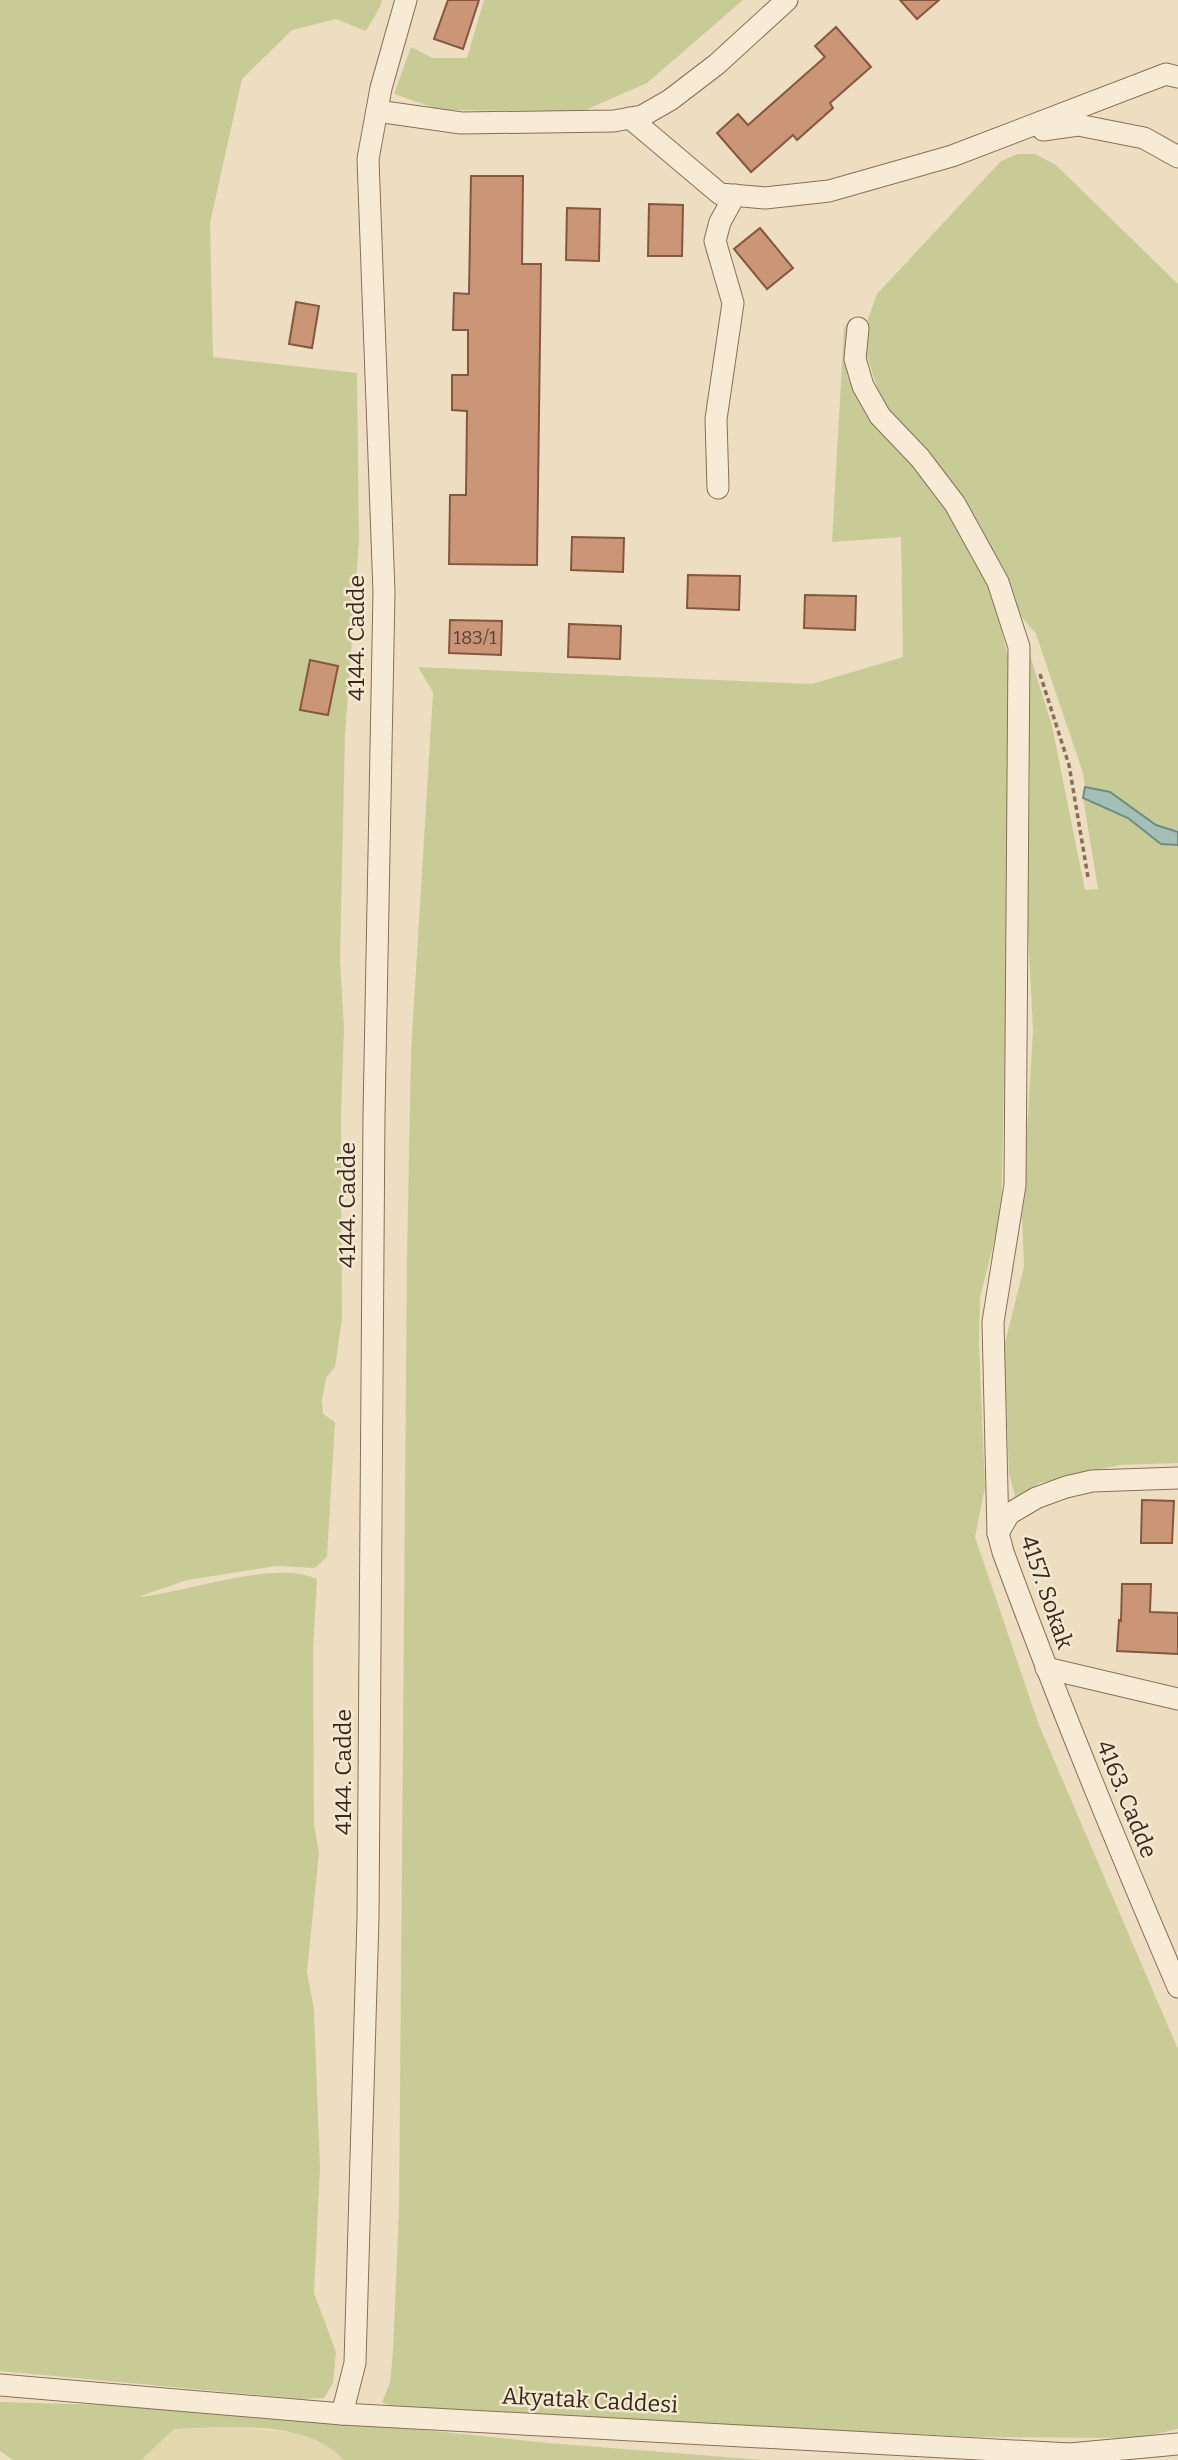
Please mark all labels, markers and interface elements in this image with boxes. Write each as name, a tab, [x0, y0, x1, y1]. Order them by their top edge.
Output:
street label: 4144. Cadde	[342, 575, 370, 701]
house number: 183/1	[453, 626, 497, 649]
street label: 4144. Cadde	[333, 1142, 361, 1268]
street label: 4157. Sokak	[1014, 1531, 1080, 1653]
street label: 4144. Cadde	[329, 1709, 357, 1835]
street label: 4163. Cadde	[1091, 1736, 1163, 1862]
street label: Akyatak Caddesi	[501, 2381, 679, 2419]

